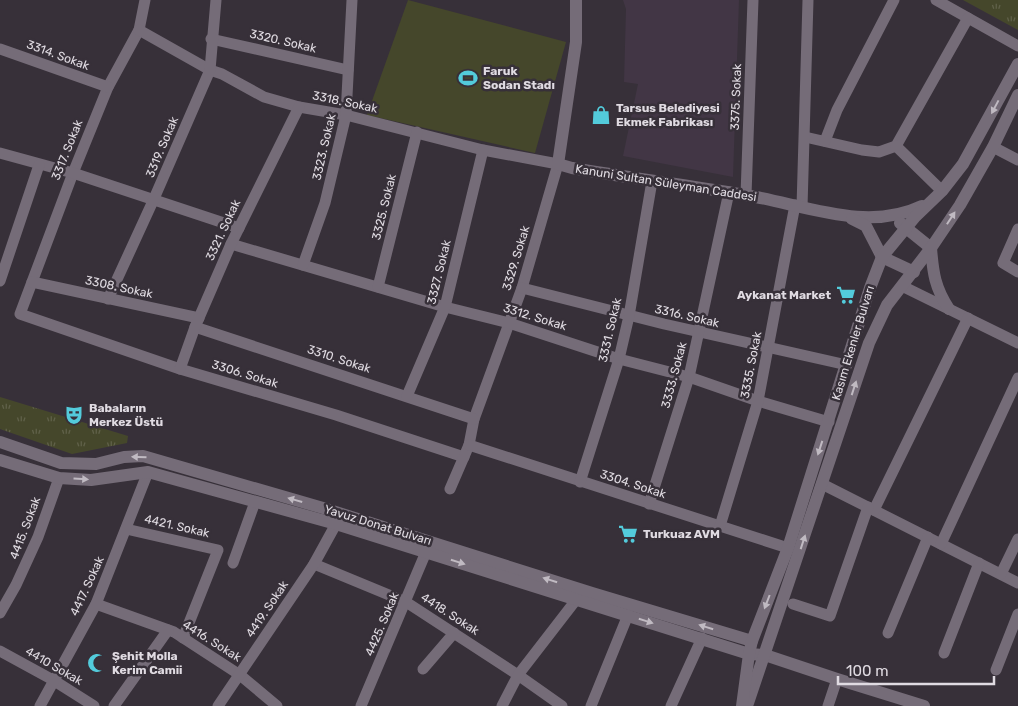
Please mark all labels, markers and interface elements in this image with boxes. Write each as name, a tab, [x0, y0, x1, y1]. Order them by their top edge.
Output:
street label: 3320. Sokak	[248, 27, 319, 56]
street label: 3314. Sokak	[25, 37, 92, 73]
street label: 3375. Sokak	[728, 63, 744, 131]
place label: Faruk Sodan Stadı	[483, 64, 555, 92]
sports icon: Faruk Sodan Stadı	[457, 67, 479, 89]
street label: 3318. Sokak	[311, 88, 380, 116]
one-way arrow	[991, 100, 999, 114]
place label: Tarsus Belediyesi Ekmek Fabrikası	[616, 101, 720, 129]
shop icon: Tarsus Belediyesi Ekmek Fabrikası	[590, 104, 612, 126]
street label: 3323. Sokak	[310, 112, 339, 182]
street label: 3319. Sokak	[143, 114, 181, 180]
street label: 3317. Sokak	[49, 117, 86, 182]
street label: Kanuni Sultan Süleyman Caddesi	[574, 162, 758, 204]
street label: 3325. Sokak	[369, 172, 399, 242]
street label: 3321. Sokak	[203, 196, 244, 263]
one-way arrow	[947, 211, 956, 225]
street label: 3329. Sokak	[500, 223, 533, 292]
street label: 3327. Sokak	[424, 237, 454, 306]
street label: 3308. Sokak	[84, 273, 155, 301]
street label: Kasım Ekenler Bulvarı	[829, 284, 877, 402]
supermarket icon: Aykanat Market	[835, 284, 857, 306]
place label: Aykanat Market	[737, 288, 831, 302]
street label: 3331. Sokak	[596, 296, 624, 364]
street label: 3312. Sokak	[502, 301, 569, 334]
street label: 3316. Sokak	[653, 302, 721, 330]
street label: 3335. Sokak	[738, 330, 764, 400]
street label: 3333. Sokak	[658, 340, 690, 410]
street label: 3310. Sokak	[305, 342, 373, 376]
street label: 3306. Sokak	[210, 357, 281, 391]
one-way arrow	[850, 380, 858, 395]
place label: Babaların Merkez Üstü	[89, 401, 163, 429]
theatre icon: Babaların Merkez Üstü	[63, 404, 85, 426]
one-way arrow	[816, 441, 824, 456]
one-way arrow	[130, 453, 146, 461]
street label: 3304. Sokak	[598, 467, 669, 501]
one-way arrow	[73, 476, 89, 484]
street label: 4415. Sokak	[7, 494, 44, 561]
one-way arrow	[287, 495, 302, 503]
street label: Yavuz Donat Bulvarı	[323, 502, 433, 548]
street label: 4421. Sokak	[143, 512, 212, 540]
supermarket icon: Turkuaz AVM	[617, 523, 639, 545]
place label: Turkuaz AVM	[643, 527, 720, 541]
one-way arrow	[799, 534, 807, 549]
street label: 4417. Sokak	[67, 553, 107, 618]
one-way arrow	[450, 559, 465, 566]
one-way arrow	[542, 575, 557, 583]
street label: 4419. Sokak	[243, 577, 292, 640]
street label: 4425. Sokak	[362, 589, 402, 658]
street label: 4418. Sokak	[418, 590, 482, 638]
one-way arrow	[763, 594, 770, 609]
one-way arrow	[639, 617, 654, 625]
street label: 4416. Sokak	[180, 618, 244, 665]
one-way arrow	[698, 622, 713, 630]
street label: 4410 Sokak	[23, 644, 86, 688]
place label: Şehit Molla Kerim Camii	[112, 649, 183, 677]
mosque icon: Şehit Molla Kerim Camii	[86, 652, 108, 674]
scale bar	[838, 654, 994, 686]
text: 100 m	[846, 662, 888, 680]

